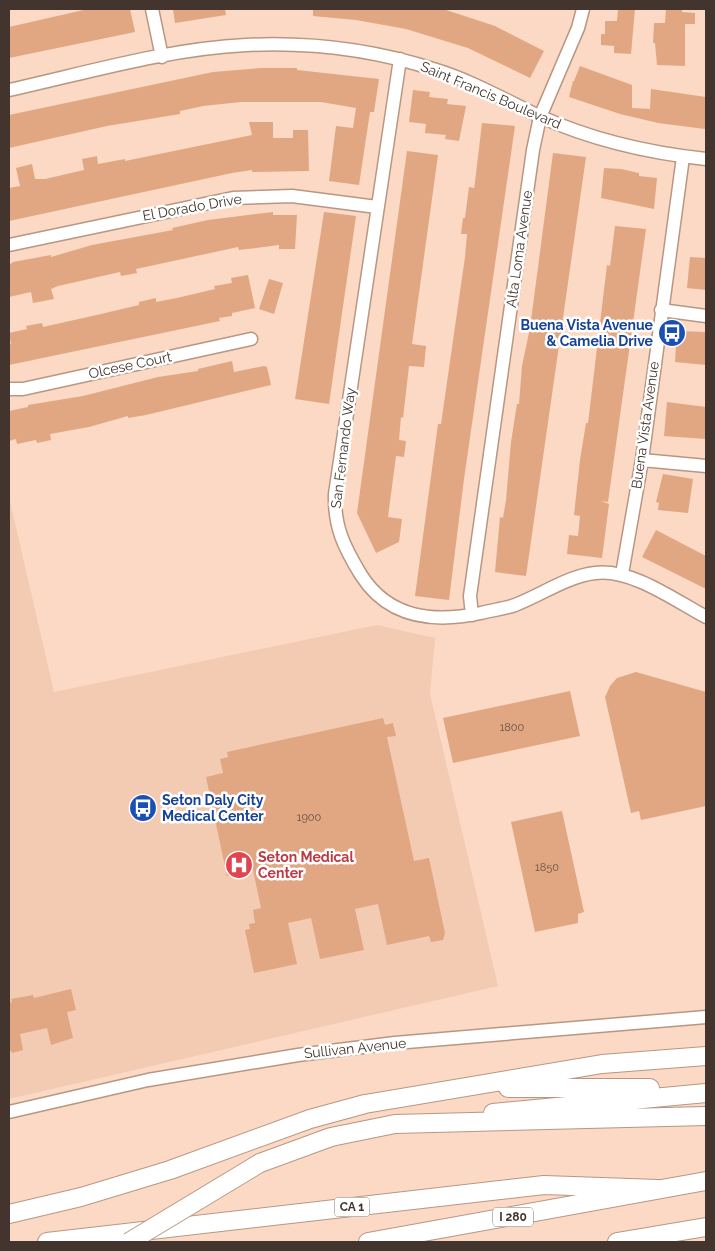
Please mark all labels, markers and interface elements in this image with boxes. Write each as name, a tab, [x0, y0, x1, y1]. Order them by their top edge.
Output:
street label: Saint Francis Boulevard	[418, 58, 564, 132]
street label: Alta Loma Avenue	[503, 189, 535, 309]
street label: El Dorado Drive	[141, 190, 243, 224]
place label: Buena Vista Avenue & Camelia Drive	[521, 317, 654, 349]
bus stop icon: Buena Vista Avenue & Camelia Drive	[657, 318, 687, 348]
street label: Olcese Court	[87, 348, 173, 382]
street label: Buena Vista Avenue	[628, 360, 662, 490]
street label: San Fernando Way	[328, 386, 358, 509]
house number: 1800	[500, 721, 525, 734]
place label: Seton Daly City Medical Center	[162, 792, 264, 824]
bus stop icon: Seton Daly City Medical Center	[128, 793, 158, 823]
house number: 1900	[297, 811, 322, 824]
place label: Seton Medical Center	[258, 849, 354, 881]
hospital icon: Seton Medical Center	[224, 850, 254, 880]
house number: 1850	[535, 861, 559, 874]
street label: Sullivan Avenue	[303, 1035, 407, 1061]
road number: CA 1	[334, 1198, 370, 1216]
road number: I 280	[493, 1208, 533, 1226]

